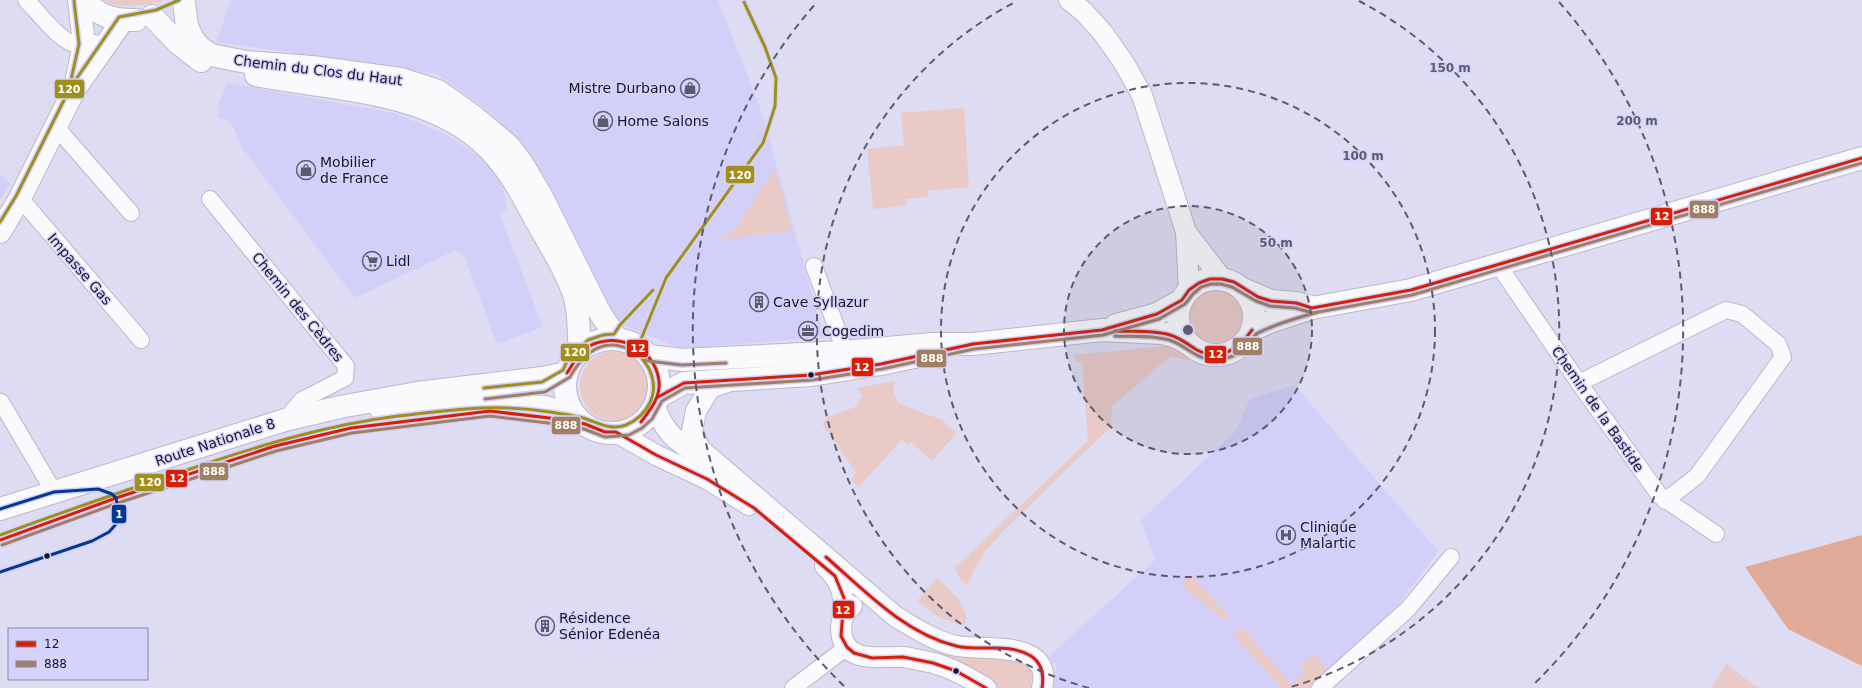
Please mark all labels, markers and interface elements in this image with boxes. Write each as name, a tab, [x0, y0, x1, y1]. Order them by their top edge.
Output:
street label: Chemin du Clos du Haut	[233, 52, 404, 88]
text: 150 m	[1429, 61, 1471, 75]
shop icon: Mistre Durbano	[679, 77, 701, 99]
line badge: 120	[54, 79, 85, 99]
place label: Mistre Durbano	[568, 80, 676, 96]
text: 120	[58, 83, 81, 96]
shop icon: Home Salons	[592, 110, 614, 132]
place label: Home Salons	[617, 113, 709, 129]
text: 200 m	[1616, 114, 1658, 128]
text: 100 m	[1342, 149, 1384, 163]
place label: Mobilier de France	[320, 154, 389, 186]
shop icon: Mobilier de France	[295, 159, 317, 181]
line badge: 120	[725, 165, 755, 184]
text: 120	[729, 169, 752, 182]
line badge: 888	[1689, 200, 1719, 219]
text: 888	[1693, 203, 1715, 216]
line badge: 12	[1650, 207, 1673, 226]
text: 12	[1654, 210, 1670, 223]
street label: Impasse Gas	[45, 230, 115, 308]
text: 50 m	[1259, 236, 1293, 250]
street label: Chemin des Cèdres	[249, 249, 347, 365]
supermarket icon: Lidl	[361, 250, 383, 272]
place label: Lidl	[386, 253, 410, 269]
building icon: Cave Syllazur	[748, 291, 770, 313]
place label: Cave Syllazur	[773, 294, 868, 310]
office icon: Cogedim	[797, 320, 819, 342]
place label: Cogedim	[822, 323, 884, 339]
centre of rings	[1181, 323, 1195, 337]
line badge: 888	[1232, 337, 1263, 356]
line badge: 12	[626, 339, 649, 358]
text: 888	[1237, 340, 1259, 353]
text: 12	[630, 342, 646, 355]
line badge: 120	[560, 343, 590, 362]
street label: Chemin de la Bastide	[1549, 343, 1647, 475]
line badge: 12	[1204, 345, 1227, 364]
text: 120	[564, 346, 587, 359]
text: 12	[1208, 348, 1224, 361]
line badge: 888	[916, 349, 947, 368]
text: 888	[921, 352, 943, 365]
line badge: 12	[851, 357, 874, 377]
text: 12	[854, 361, 870, 374]
unlabelled marker	[806, 370, 816, 380]
street label: Route Nationale 8	[153, 415, 277, 469]
line badge: 888	[551, 416, 581, 435]
text: 888	[555, 419, 577, 432]
line badge: 888	[199, 462, 229, 481]
text: 888	[203, 465, 225, 478]
line badge: 12	[165, 469, 188, 488]
text: 12	[169, 472, 185, 485]
line badge: 120	[134, 473, 165, 492]
text: 120	[139, 476, 162, 489]
line badge: 1	[111, 504, 127, 524]
text: 1	[115, 508, 123, 521]
place label: Clinique Malartic	[1300, 519, 1357, 551]
hospital icon: Clinique Malartic	[1275, 524, 1297, 546]
unlabelled marker	[42, 551, 52, 561]
line badge: 12	[832, 600, 855, 619]
text: 12	[835, 604, 851, 617]
place label: Résidence Sénior Edenéa	[559, 610, 660, 642]
building icon: Résidence Sénior Edenéa	[534, 615, 556, 637]
legend	[8, 628, 148, 680]
text: 12	[44, 637, 59, 651]
text: 888	[44, 657, 67, 671]
unlabelled marker	[951, 666, 961, 676]

